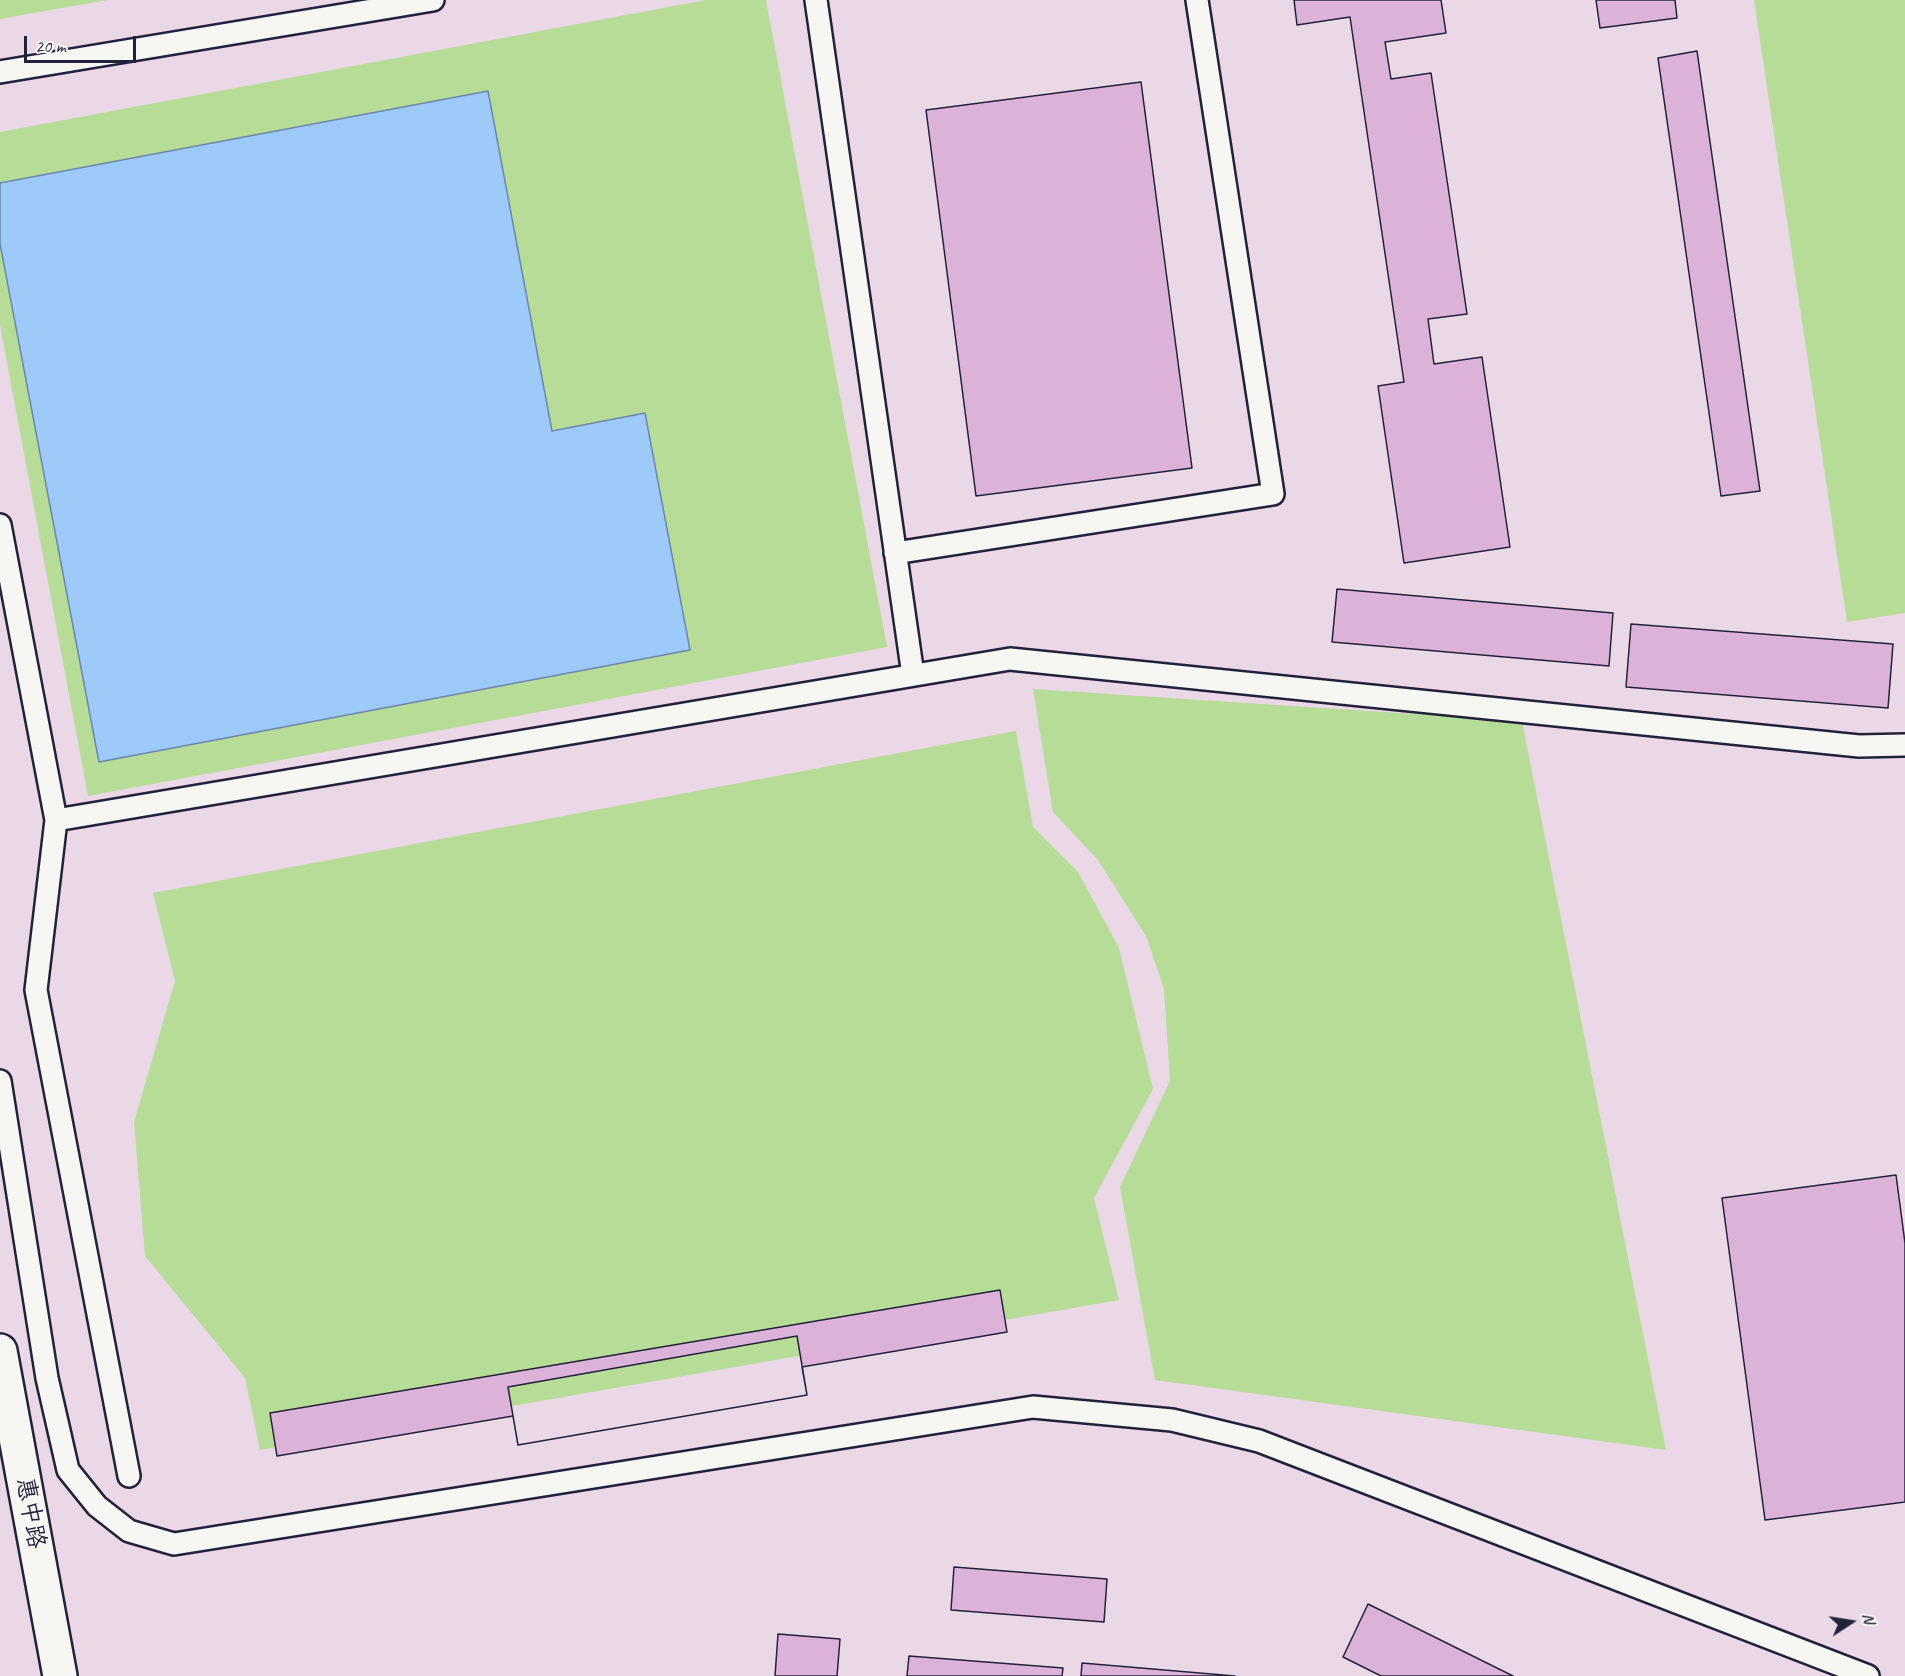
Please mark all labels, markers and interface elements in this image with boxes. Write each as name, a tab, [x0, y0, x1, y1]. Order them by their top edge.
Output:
scale bar	[27, 24, 140, 62]
text: 20 m	[35, 35, 66, 57]
street label: 惠中路	[10, 1475, 50, 1551]
north arrow	[1821, 1592, 1881, 1652]
text: N	[1858, 1611, 1879, 1625]

